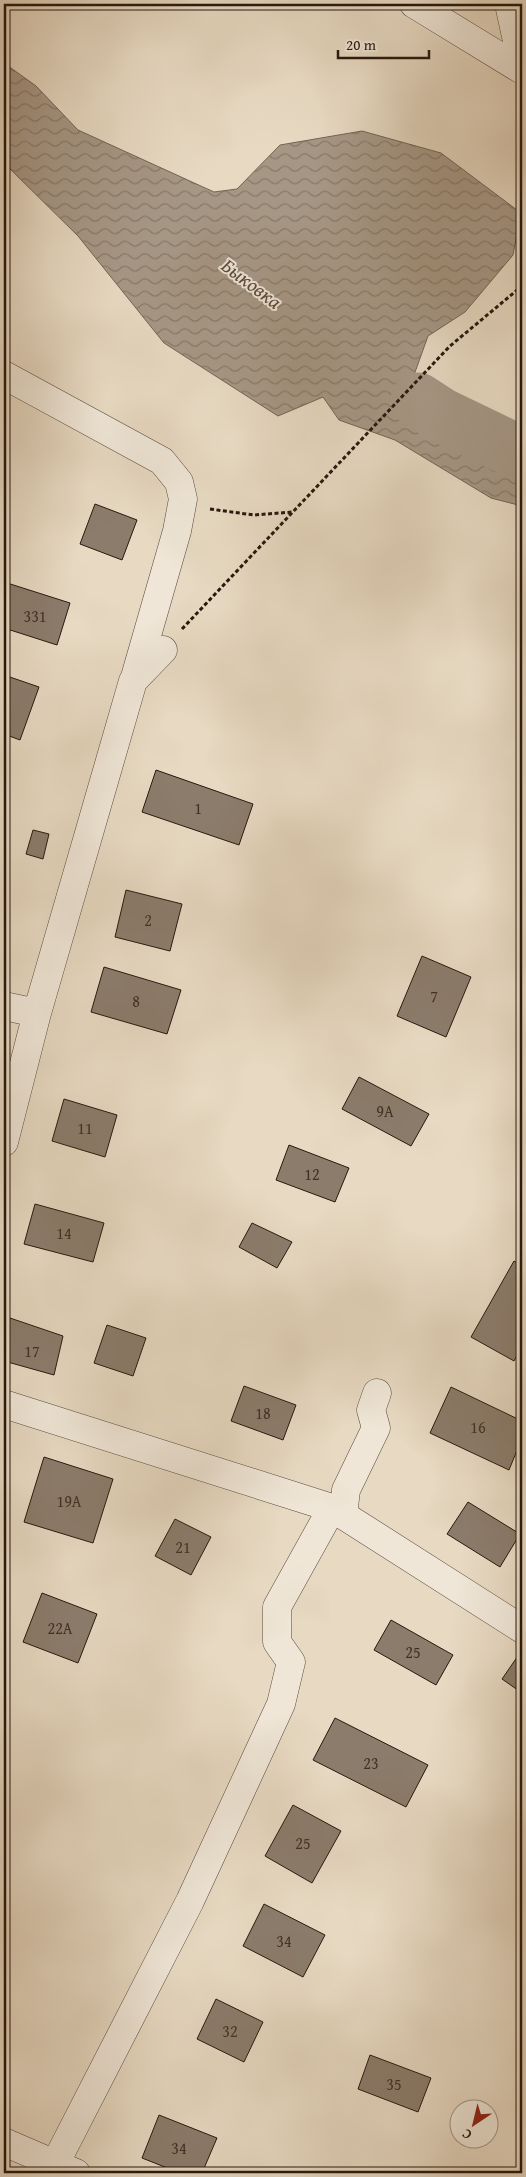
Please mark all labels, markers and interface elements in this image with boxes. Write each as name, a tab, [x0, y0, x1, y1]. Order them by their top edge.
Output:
scale bar	[338, 28, 430, 60]
text: 20 m	[346, 34, 377, 55]
water label: Быковка	[216, 251, 289, 316]
house number: 331	[23, 604, 47, 628]
house number: 1	[194, 796, 202, 820]
house number: 2	[144, 908, 152, 932]
house number: 7	[430, 984, 438, 1008]
house number: 8	[132, 989, 140, 1013]
house number: 9А	[376, 1099, 394, 1123]
house number: 11	[77, 1116, 93, 1140]
house number: 12	[304, 1162, 320, 1186]
house number: 14	[56, 1221, 72, 1245]
house number: 17	[24, 1339, 40, 1363]
house number: 18	[255, 1401, 271, 1425]
house number: 16	[470, 1415, 486, 1439]
house number: 19А	[56, 1489, 82, 1513]
house number: 21	[175, 1535, 191, 1559]
house number: 22А	[47, 1616, 73, 1640]
house number: 25	[405, 1640, 421, 1664]
house number: 23	[363, 1751, 379, 1775]
house number: 25	[295, 1831, 311, 1855]
house number: 34	[276, 1929, 292, 1953]
house number: 32	[222, 2019, 238, 2043]
house number: 35	[386, 2072, 402, 2096]
north arrow	[448, 2100, 498, 2150]
text: С	[457, 2124, 476, 2145]
house number: 34	[171, 2136, 187, 2160]

